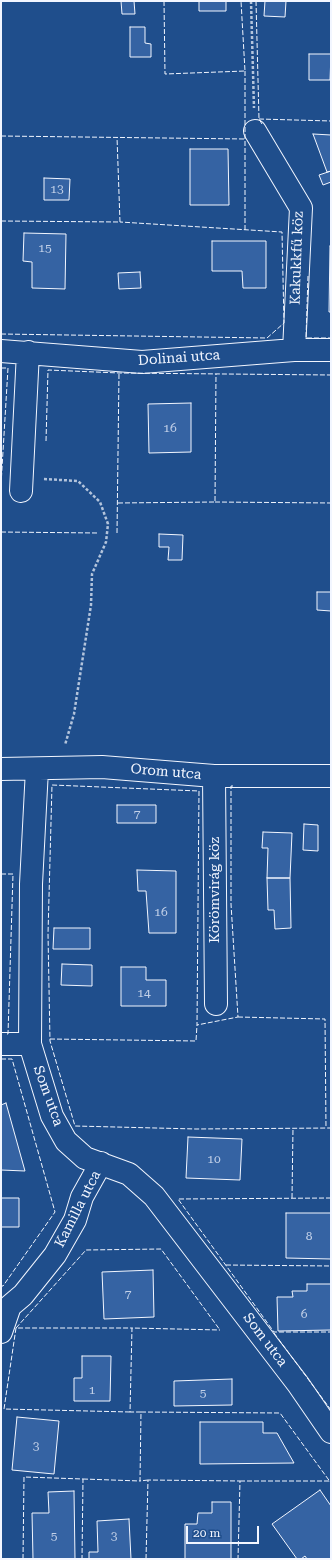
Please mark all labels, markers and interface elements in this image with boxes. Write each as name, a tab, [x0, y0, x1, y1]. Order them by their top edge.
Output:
house number: 13	[50, 182, 64, 196]
street label: Kakukkfű köz	[287, 211, 307, 305]
house number: 15	[38, 241, 52, 255]
street label: Dolinai utca	[137, 347, 221, 369]
house number: 16	[163, 421, 177, 435]
street label: Orom utca	[130, 761, 202, 783]
house number: 7	[134, 807, 140, 821]
street label: Körömvirág köz	[207, 837, 223, 943]
house number: 16	[154, 905, 168, 919]
house number: 14	[137, 986, 151, 1000]
street label: Som utca	[29, 1063, 67, 1129]
house number: 10	[207, 1152, 221, 1166]
street label: Kamilla utca	[51, 1168, 105, 1250]
house number: 8	[306, 1229, 312, 1243]
house number: 7	[125, 1287, 131, 1301]
house number: 6	[301, 1307, 307, 1321]
street label: Som utca	[239, 1310, 291, 1370]
house number: 1	[89, 1383, 95, 1397]
house number: 5	[200, 1386, 206, 1400]
house number: 3	[33, 1439, 39, 1453]
scale bar	[188, 1518, 261, 1544]
text: 20 m	[193, 1526, 220, 1540]
house number: 5	[51, 1529, 57, 1543]
house number: 3	[111, 1529, 117, 1543]

